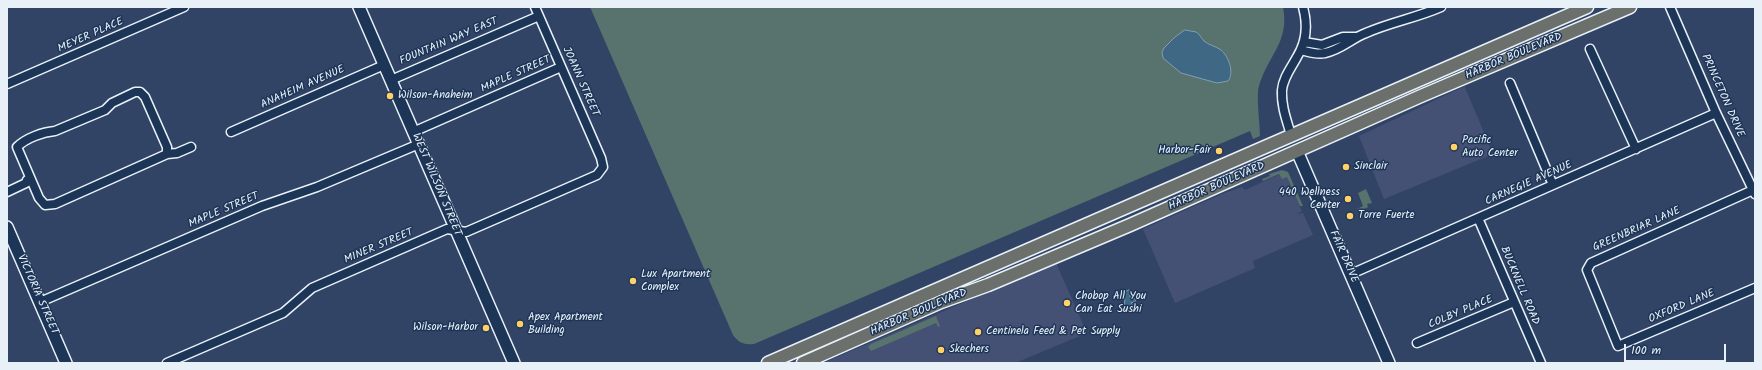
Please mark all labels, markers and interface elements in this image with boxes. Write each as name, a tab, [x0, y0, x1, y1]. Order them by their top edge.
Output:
street label: FOUNTAIN WAY EAST	[398, 15, 500, 69]
street label: MEYER PLACE	[56, 16, 126, 56]
street label: HARBOR BOULEVARD	[1464, 31, 1564, 83]
street label: JOANN STREET	[559, 45, 601, 119]
street label: PRINCETON DRIVE	[1698, 52, 1746, 140]
street label: MAPLE STREET	[479, 54, 553, 96]
street label: ANAHEIM AVENUE	[259, 64, 347, 112]
place label: Wilson-Anaheim	[398, 89, 472, 103]
marker: Wilson-Anaheim	[385, 91, 395, 101]
street label: WEST WILSON STREET	[408, 132, 464, 238]
place label: Pacific Auto Center	[1462, 134, 1518, 160]
marker: Pacific Auto Center	[1449, 142, 1459, 152]
place label: Harbor-Fair	[1158, 144, 1211, 158]
marker: Harbor-Fair	[1214, 146, 1224, 156]
street label: CARNEGIE AVENUE	[1483, 159, 1575, 209]
street label: HARBOR BOULEVARD	[1167, 160, 1267, 214]
place label: Sinclair	[1354, 160, 1387, 174]
marker: Sinclair	[1341, 162, 1351, 172]
place label: 440 Wellness Center	[1279, 186, 1340, 212]
street label: MAPLE STREET	[187, 190, 261, 232]
marker: 440 Wellness Center	[1343, 194, 1353, 204]
street label: GREENBRIAR LANE	[1591, 205, 1683, 255]
place label: Torre Fuerte	[1358, 209, 1414, 223]
marker: Torre Fuerte	[1345, 211, 1355, 221]
street label: MINER STREET	[342, 227, 416, 267]
street label: FAIR DRIVE	[1326, 229, 1360, 285]
street label: BUCKNELL ROAD	[1497, 245, 1541, 327]
street label: VICTORIA STREET	[13, 253, 61, 337]
place label: Lux Apartment Complex	[641, 268, 710, 294]
marker: Lux Apartment Complex	[628, 276, 638, 286]
street label: HARBOR BOULEVARD	[869, 287, 969, 339]
street label: OXFORD LANE	[1647, 287, 1717, 327]
place label: Chobop All You Can Eat Sushi	[1075, 290, 1146, 316]
street label: COLBY PLACE	[1427, 293, 1495, 333]
marker: Chobop All You Can Eat Sushi	[1062, 298, 1072, 308]
place label: Apex Apartment Building	[528, 311, 603, 337]
marker: Apex Apartment Building	[515, 319, 525, 329]
place label: Wilson-Harbor	[413, 321, 478, 335]
marker: Wilson-Harbor	[481, 323, 491, 333]
place label: Centinela Feed & Pet Supply	[986, 325, 1120, 339]
marker: Centinela Feed & Pet Supply	[973, 327, 983, 337]
scale bar	[1626, 336, 1728, 362]
text: 100 m	[1631, 341, 1661, 360]
place label: Skechers	[949, 343, 989, 357]
marker: Skechers	[936, 345, 946, 355]

